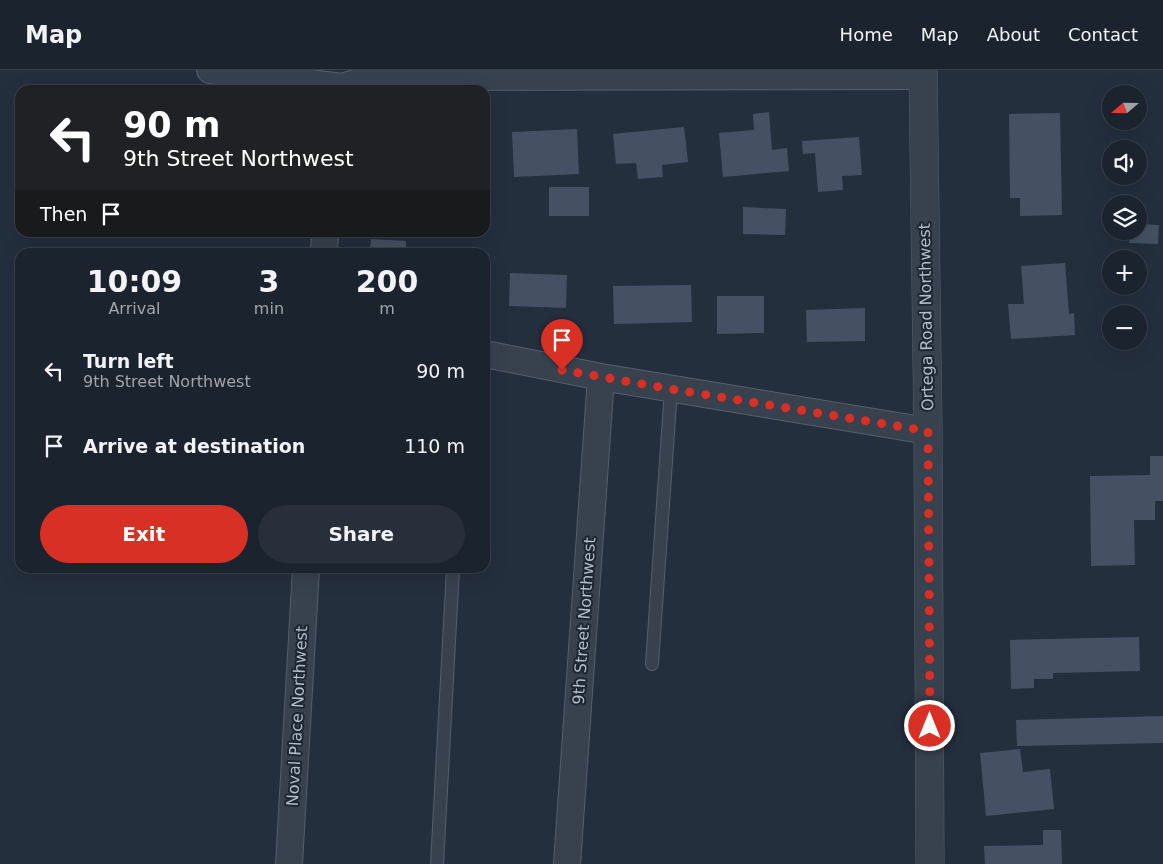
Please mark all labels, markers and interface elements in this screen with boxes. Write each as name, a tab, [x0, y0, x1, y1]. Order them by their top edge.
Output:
text: Map	[25, 21, 82, 49]
text: Home	[840, 24, 893, 45]
text: Map	[921, 24, 959, 45]
text: About	[987, 24, 1040, 45]
text: Contact	[1068, 24, 1138, 45]
north arrow	[1102, 85, 1148, 130]
map controls	[1102, 85, 1147, 350]
icon: left	[40, 105, 105, 170]
text: 90 m	[123, 105, 220, 145]
button: sound	[1102, 140, 1147, 185]
text: 9th Street Northwest	[123, 146, 354, 171]
button: layers	[1102, 195, 1147, 240]
icon: arrive	[97, 200, 125, 228]
text: Then	[40, 203, 87, 225]
street label: Ortega Road Northwest	[915, 223, 937, 411]
button: +	[1102, 250, 1147, 295]
text: 10:09	[87, 264, 182, 299]
text: 3	[258, 264, 279, 299]
text: 200	[356, 264, 418, 299]
text: Arrival	[108, 299, 160, 318]
text: min	[254, 299, 284, 318]
text: m	[379, 299, 395, 318]
button: −	[1102, 305, 1147, 350]
pin	[541, 319, 583, 370]
icon: arrive	[548, 326, 576, 354]
text: Turn left	[83, 350, 174, 372]
icon: left	[40, 357, 68, 385]
text: 90 m	[416, 360, 465, 382]
text: 9th Street Northwest	[83, 372, 251, 391]
icon: arrive	[40, 432, 68, 460]
text: Arrive at destination	[83, 435, 305, 457]
text: 110 m	[404, 435, 465, 457]
button: Exit	[40, 505, 248, 563]
button: Share	[258, 505, 465, 563]
street label: 9th Street Northwest	[569, 537, 599, 705]
street label: Noval Place Northwest	[283, 625, 311, 807]
position arrow	[903, 699, 955, 751]

